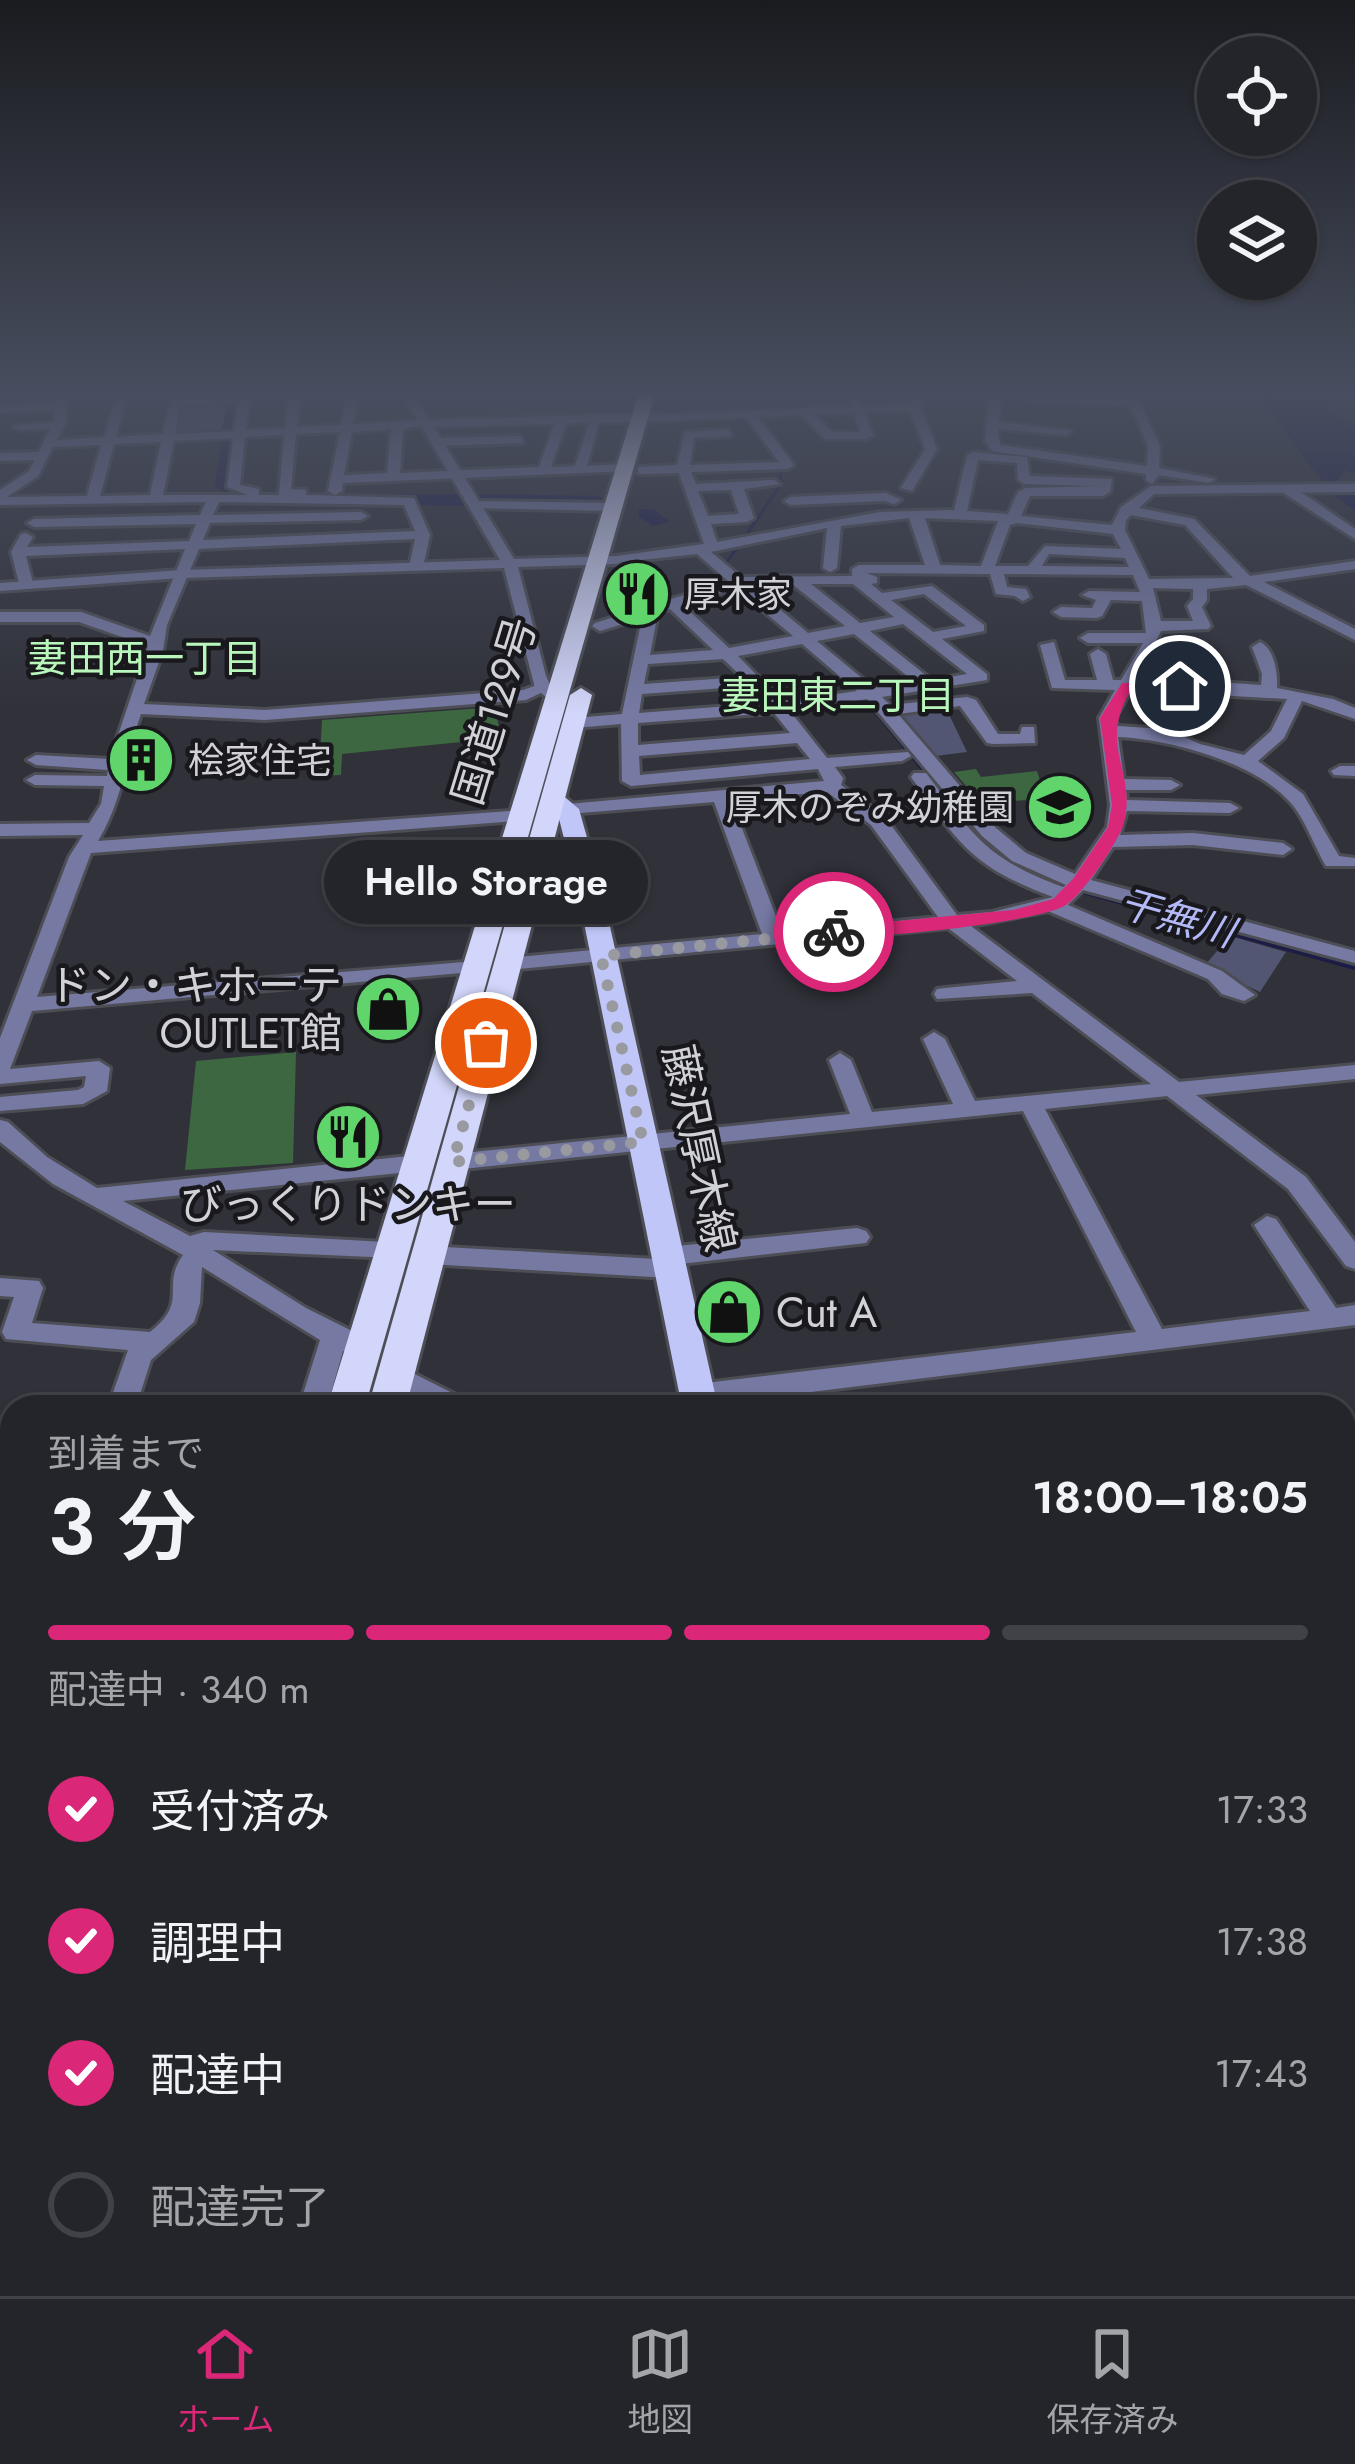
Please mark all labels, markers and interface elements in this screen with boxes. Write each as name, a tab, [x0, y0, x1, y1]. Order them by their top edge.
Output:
map controls	[1197, 36, 1317, 300]
button: locate	[1197, 36, 1317, 156]
button: layers	[1197, 180, 1317, 300]
restaurant icon: 厚木家	[602, 559, 672, 629]
place label: 厚木家	[684, 568, 792, 620]
street label: 国道129号	[437, 610, 551, 812]
district label: 妻田西一丁目	[28, 630, 262, 687]
pin	[1129, 635, 1231, 737]
icon: home	[1147, 653, 1213, 719]
district label: 妻田東二丁目	[721, 667, 955, 724]
building icon: 桧家住宅	[106, 725, 176, 795]
place label: 桧家住宅	[188, 734, 332, 786]
school or university icon: 厚木のぞみ幼稚園	[1025, 772, 1095, 842]
place label: 厚木のぞみ幼稚園	[726, 781, 1014, 833]
callout: Hello Storage	[324, 839, 648, 923]
text: Hello Storage	[364, 853, 608, 910]
courier	[774, 872, 894, 992]
water label: 干無川	[1113, 874, 1245, 963]
icon: bike	[801, 899, 867, 965]
place label: ドン・キホーテ OUTLET館	[48, 955, 342, 1064]
shop icon: ドン・キホーテ OUTLET館	[353, 974, 423, 1044]
pin	[435, 992, 537, 1094]
icon: bag	[453, 1010, 519, 1076]
street label: 藤沢厚木線	[647, 1039, 751, 1257]
restaurant icon: びっくりドンキー	[313, 1102, 383, 1172]
place label: びっくりドンキー	[180, 1174, 516, 1235]
shop icon: Cut A	[694, 1277, 764, 1347]
place label: Cut A	[776, 1282, 878, 1343]
text: 到着まで	[48, 1425, 204, 1482]
text: 18:00–18:05	[1032, 1465, 1308, 1530]
text: 3 分	[48, 1471, 196, 1583]
text: 配達中 · 340 m	[48, 1661, 310, 1718]
icon: check	[48, 1776, 114, 1842]
text: 受付済み	[150, 1779, 330, 1844]
text: 17:33	[1216, 1781, 1308, 1838]
icon: check	[48, 1908, 114, 1974]
text: 調理中	[150, 1911, 285, 1976]
text: 17:38	[1216, 1913, 1308, 1970]
icon: check	[48, 2040, 114, 2106]
text: 配達中	[150, 2043, 285, 2108]
text: 17:43	[1214, 2045, 1308, 2102]
text: 配達完了	[150, 2175, 330, 2240]
tab: ホーム	[176, 2321, 275, 2443]
tab: 地図	[627, 2321, 693, 2443]
tab: 保存済み	[1046, 2321, 1178, 2443]

